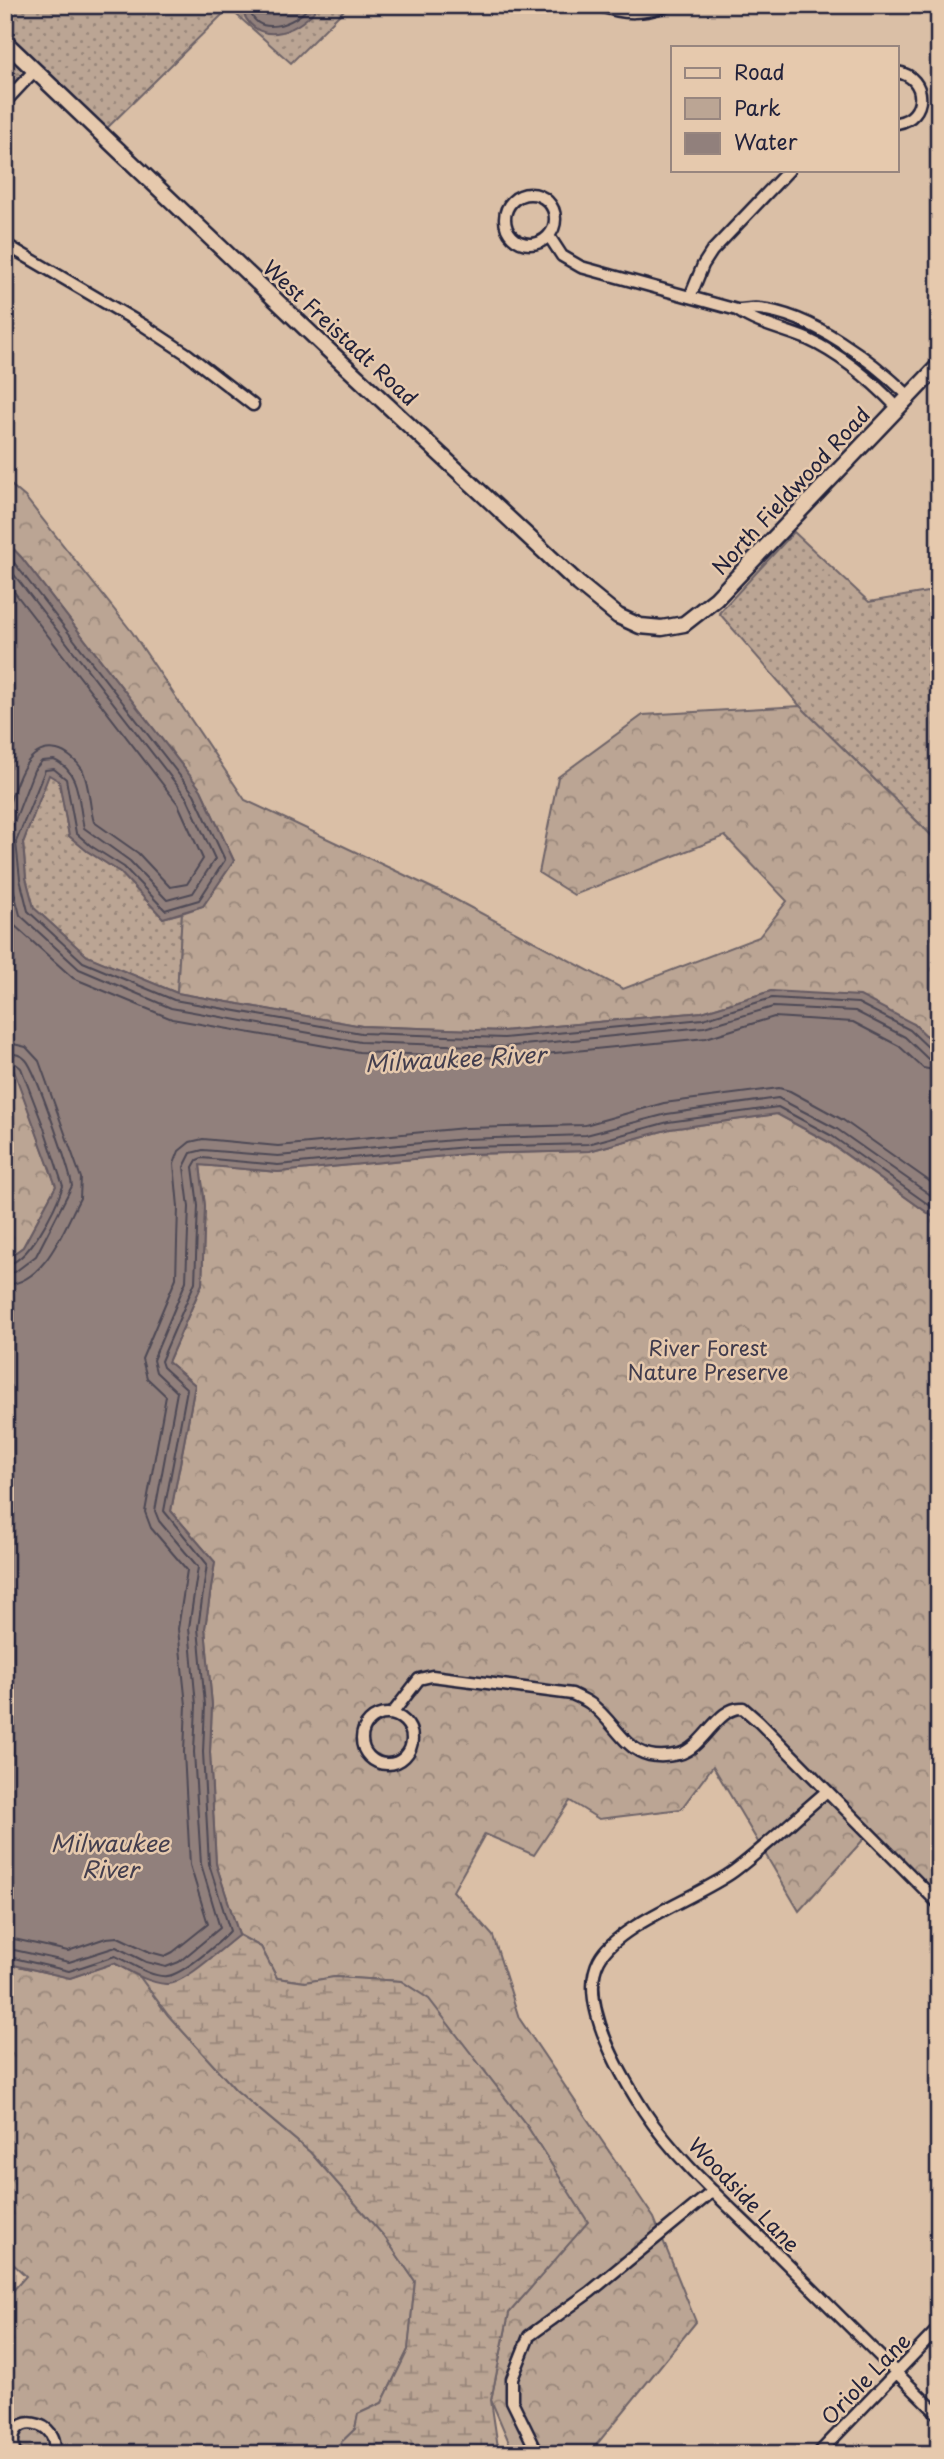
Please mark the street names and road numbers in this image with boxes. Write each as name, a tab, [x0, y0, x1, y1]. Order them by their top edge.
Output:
street label: West Freistadt Road	[256, 251, 426, 413]
street label: North Fieldwood Road	[703, 399, 877, 581]
street label: Woodside Lane	[681, 2129, 809, 2259]
street label: Oriole Lane	[813, 2325, 917, 2431]

